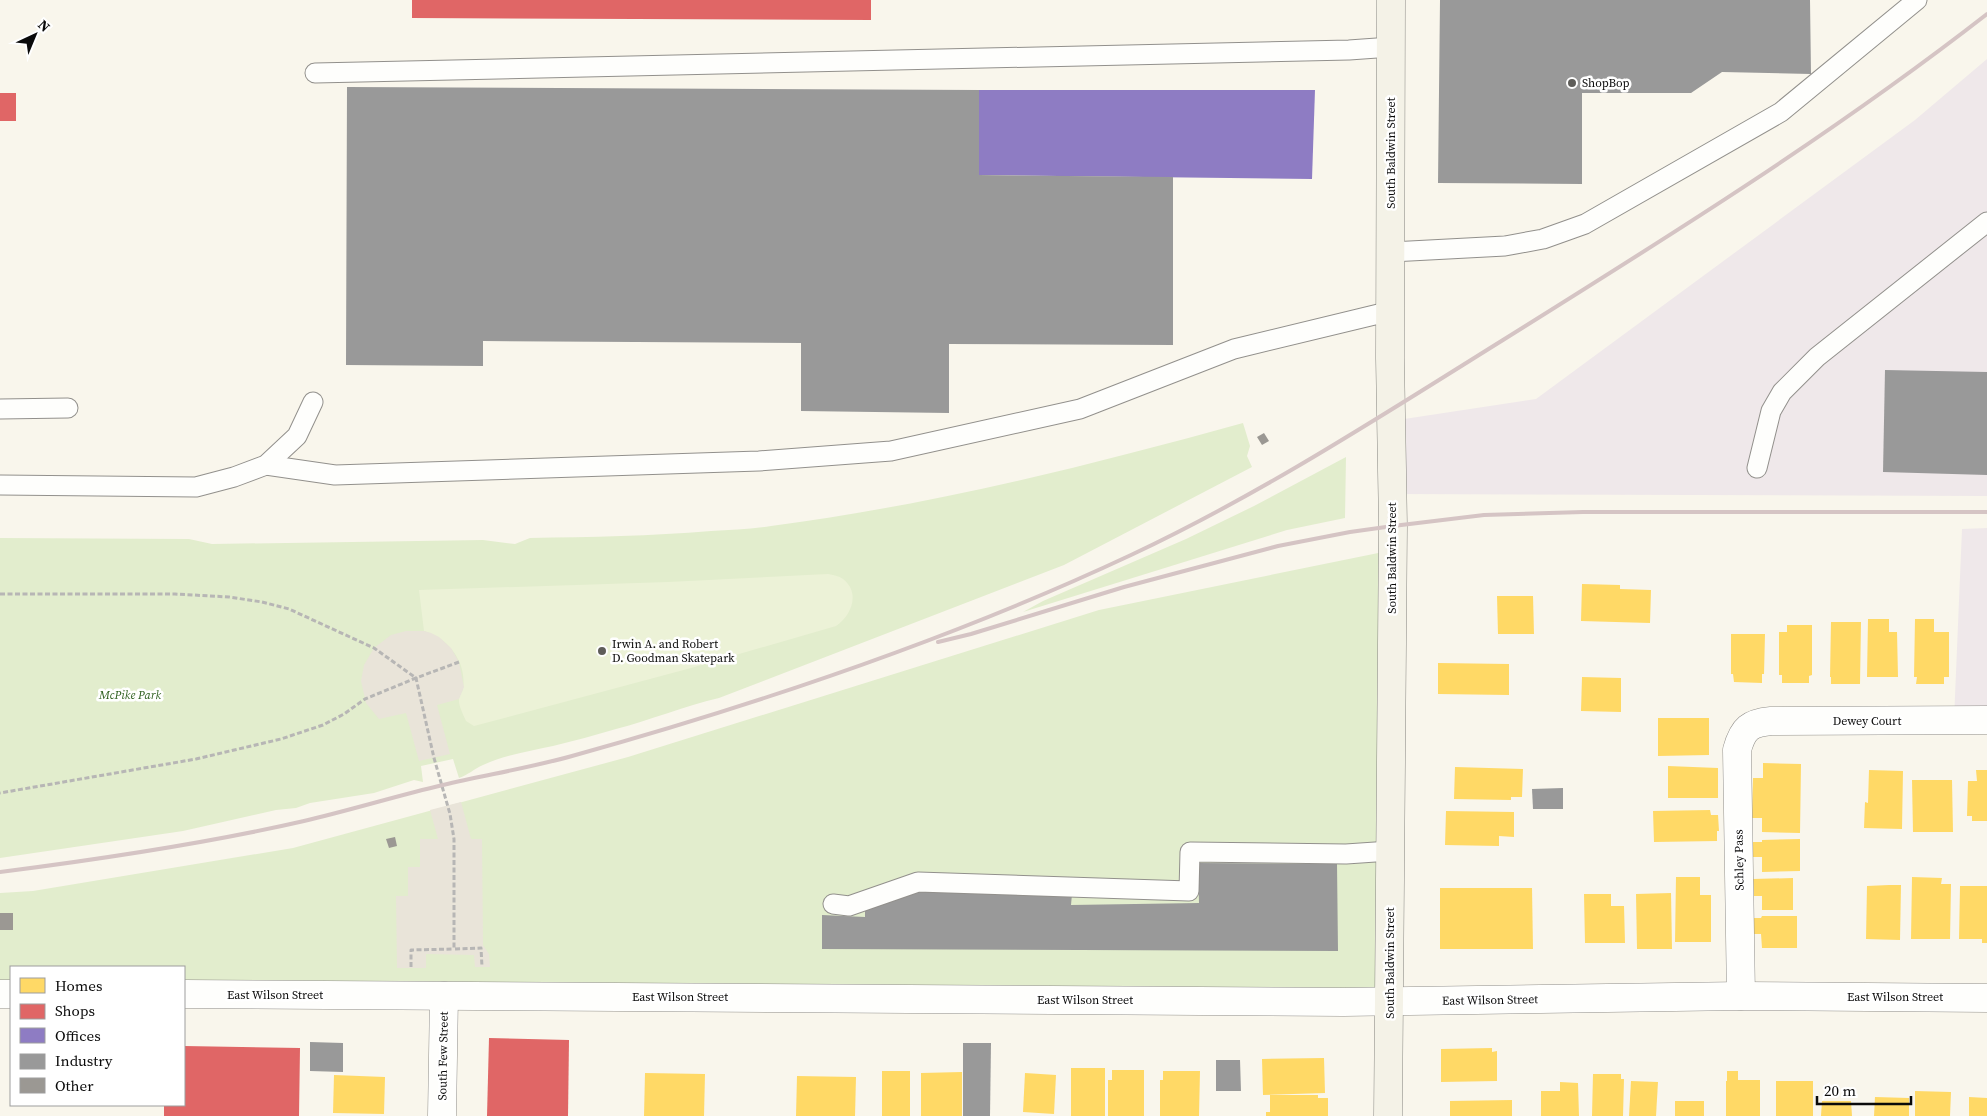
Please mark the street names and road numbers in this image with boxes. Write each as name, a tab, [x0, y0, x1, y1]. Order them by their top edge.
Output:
street label: South Baldwin Street	[1383, 97, 1399, 209]
street label: South Baldwin Street	[1384, 502, 1400, 614]
street label: Dewey Court	[1833, 713, 1901, 729]
street label: Schley Pass	[1730, 829, 1748, 891]
street label: South Baldwin Street	[1382, 907, 1398, 1019]
street label: East Wilson Street	[227, 987, 323, 1003]
street label: East Wilson Street	[632, 989, 728, 1005]
street label: East Wilson Street	[1847, 989, 1943, 1005]
street label: East Wilson Street	[1442, 991, 1538, 1009]
street label: East Wilson Street	[1037, 992, 1133, 1008]
street label: South Few Street	[434, 1011, 452, 1101]

